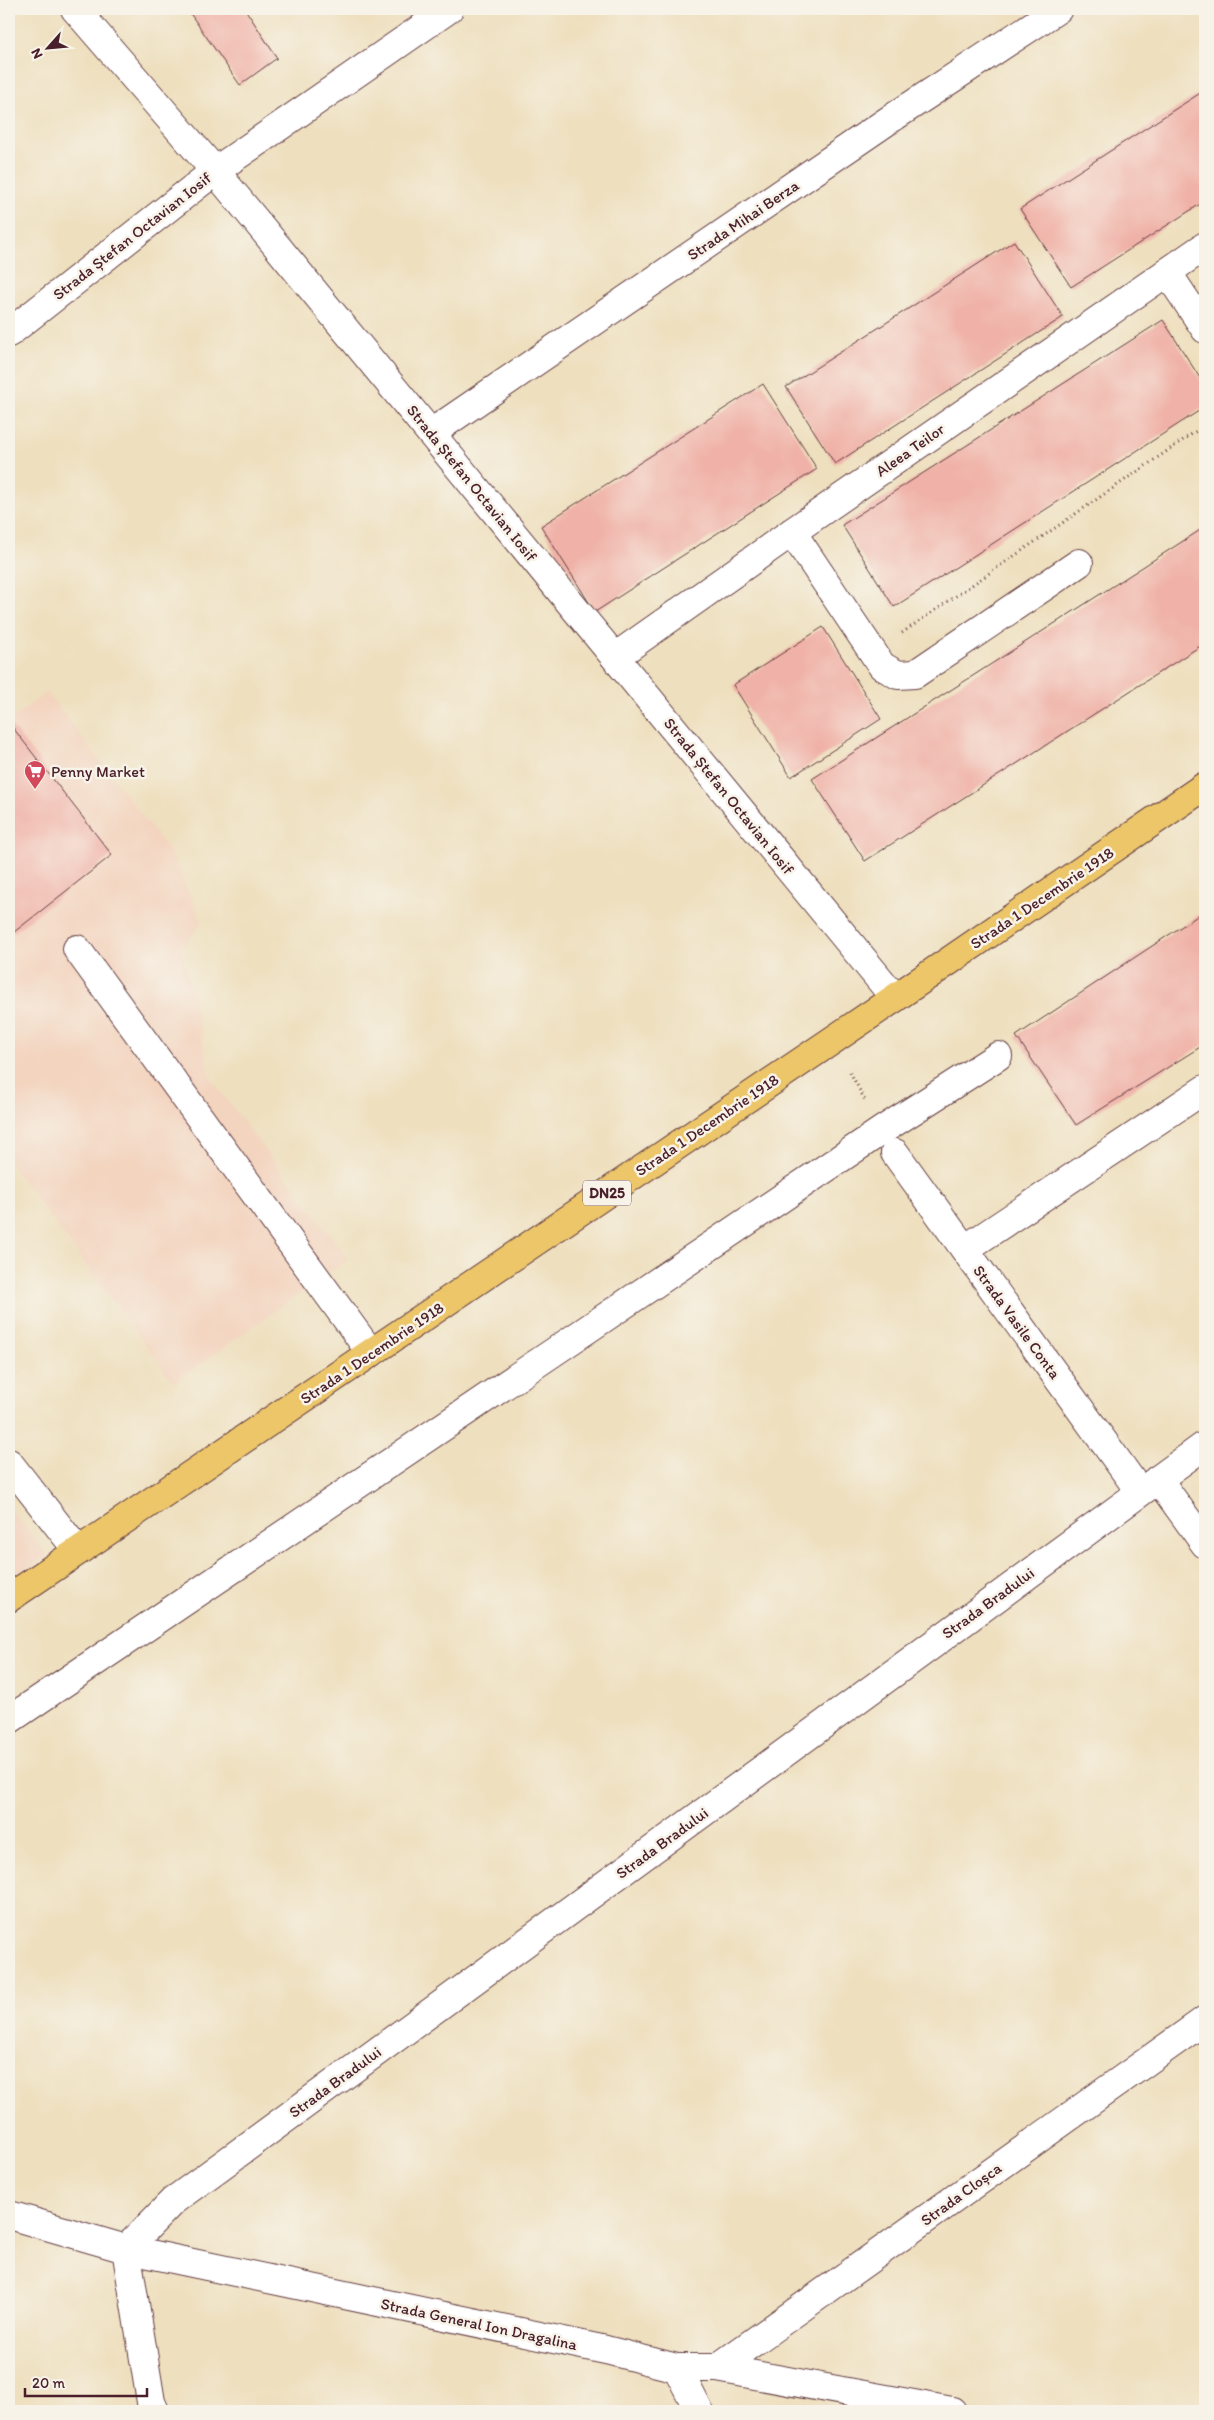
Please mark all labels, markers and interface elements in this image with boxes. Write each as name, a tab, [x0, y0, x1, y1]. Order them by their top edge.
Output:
north arrow	[22, 22, 72, 72]
text: N	[27, 46, 47, 62]
street label: Strada Ștefan Octavian Iosif	[49, 168, 216, 304]
street label: Strada Mihai Berza	[684, 175, 803, 264]
street label: Strada Ștefan Octavian Iosif	[403, 401, 542, 566]
street label: Aleea Teilor	[872, 419, 948, 481]
street label: Strada Ștefan Octavian Iosif	[660, 714, 799, 879]
supermarket icon: Penny Market	[23, 759, 47, 790]
place label: Penny Market	[51, 762, 145, 781]
street label: Strada 1 Decembrie 1918	[967, 843, 1118, 953]
street label: Strada 1 Decembrie 1918	[632, 1070, 783, 1180]
road number: DN25	[583, 1180, 631, 1206]
street label: Strada Vasile Conta	[969, 1261, 1065, 1383]
street label: Strada 1 Decembrie 1918	[297, 1298, 448, 1408]
street label: Strada Bradului	[938, 1563, 1038, 1643]
street label: Strada Bradului	[612, 1803, 712, 1883]
street label: Strada Bradului	[285, 2042, 385, 2122]
street label: Strada Cloșca	[917, 2158, 1006, 2230]
street label: Strada General Ion Dragalina	[379, 2294, 580, 2354]
scale bar	[25, 2365, 148, 2397]
text: 20 m	[32, 2374, 66, 2392]

